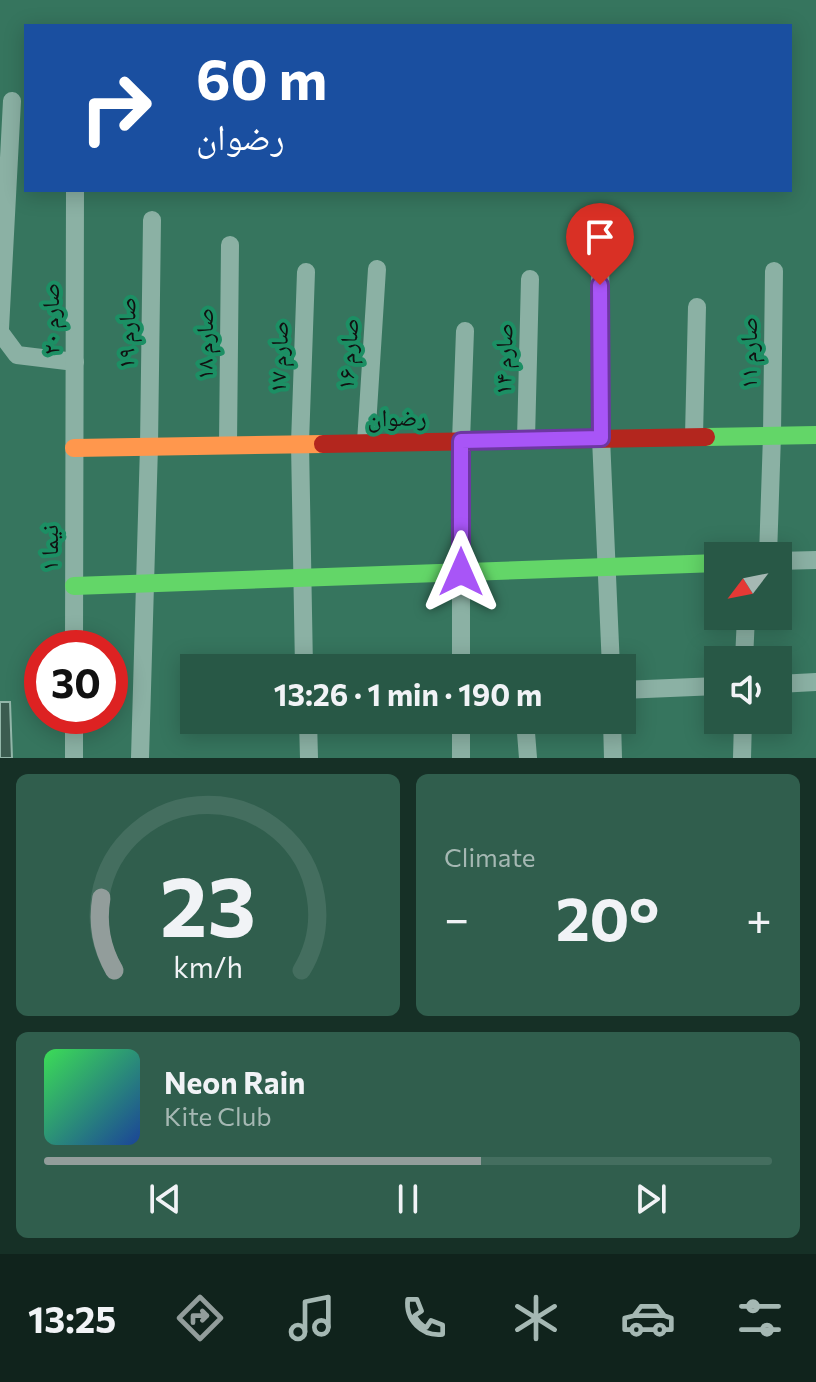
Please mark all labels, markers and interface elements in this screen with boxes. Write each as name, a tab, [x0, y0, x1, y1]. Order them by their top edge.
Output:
text: 60 m	[196, 43, 327, 112]
icon: right	[64, 56, 168, 160]
text: رضوان	[196, 113, 285, 157]
pin	[566, 203, 634, 285]
icon: arrive	[578, 215, 622, 259]
street label: صارم ۲۰	[35, 283, 67, 355]
street label: صارم ۱۹	[110, 297, 144, 369]
street label: صارم ۱۸	[189, 308, 221, 380]
street label: صارم ۱۶	[330, 317, 366, 391]
street label: صارم ۱۱	[733, 317, 765, 389]
street label: صارم ۱۷	[262, 320, 296, 394]
street label: صارم ۱۴	[487, 323, 521, 395]
street label: رضوان	[367, 401, 427, 433]
street label: نیما ۱	[34, 525, 63, 571]
position arrow	[419, 530, 503, 614]
north arrow	[704, 542, 792, 630]
map controls	[704, 542, 792, 734]
speed limit sign: 30	[24, 630, 128, 734]
button: sound	[704, 646, 792, 734]
text: 13:26 · 1 min · 190 m	[274, 675, 542, 712]
text: Climate	[444, 841, 536, 872]
text: 23	[160, 852, 256, 954]
text: 20°	[556, 880, 659, 953]
text: −	[444, 890, 469, 944]
text: +	[746, 890, 772, 944]
text: km/h	[173, 949, 243, 984]
text: Neon Rain	[164, 1063, 305, 1100]
text: Kite Club	[164, 1100, 272, 1131]
icon: previous	[143, 1177, 187, 1221]
icon: pause	[386, 1177, 430, 1221]
icon: next	[629, 1177, 673, 1221]
icon: directions	[172, 1290, 228, 1346]
icon: music	[284, 1290, 340, 1346]
icon: phone	[396, 1290, 452, 1346]
icon: climate	[508, 1290, 564, 1346]
icon: car	[620, 1290, 676, 1346]
icon: filters	[732, 1290, 788, 1346]
text: 13:25	[28, 1296, 116, 1340]

